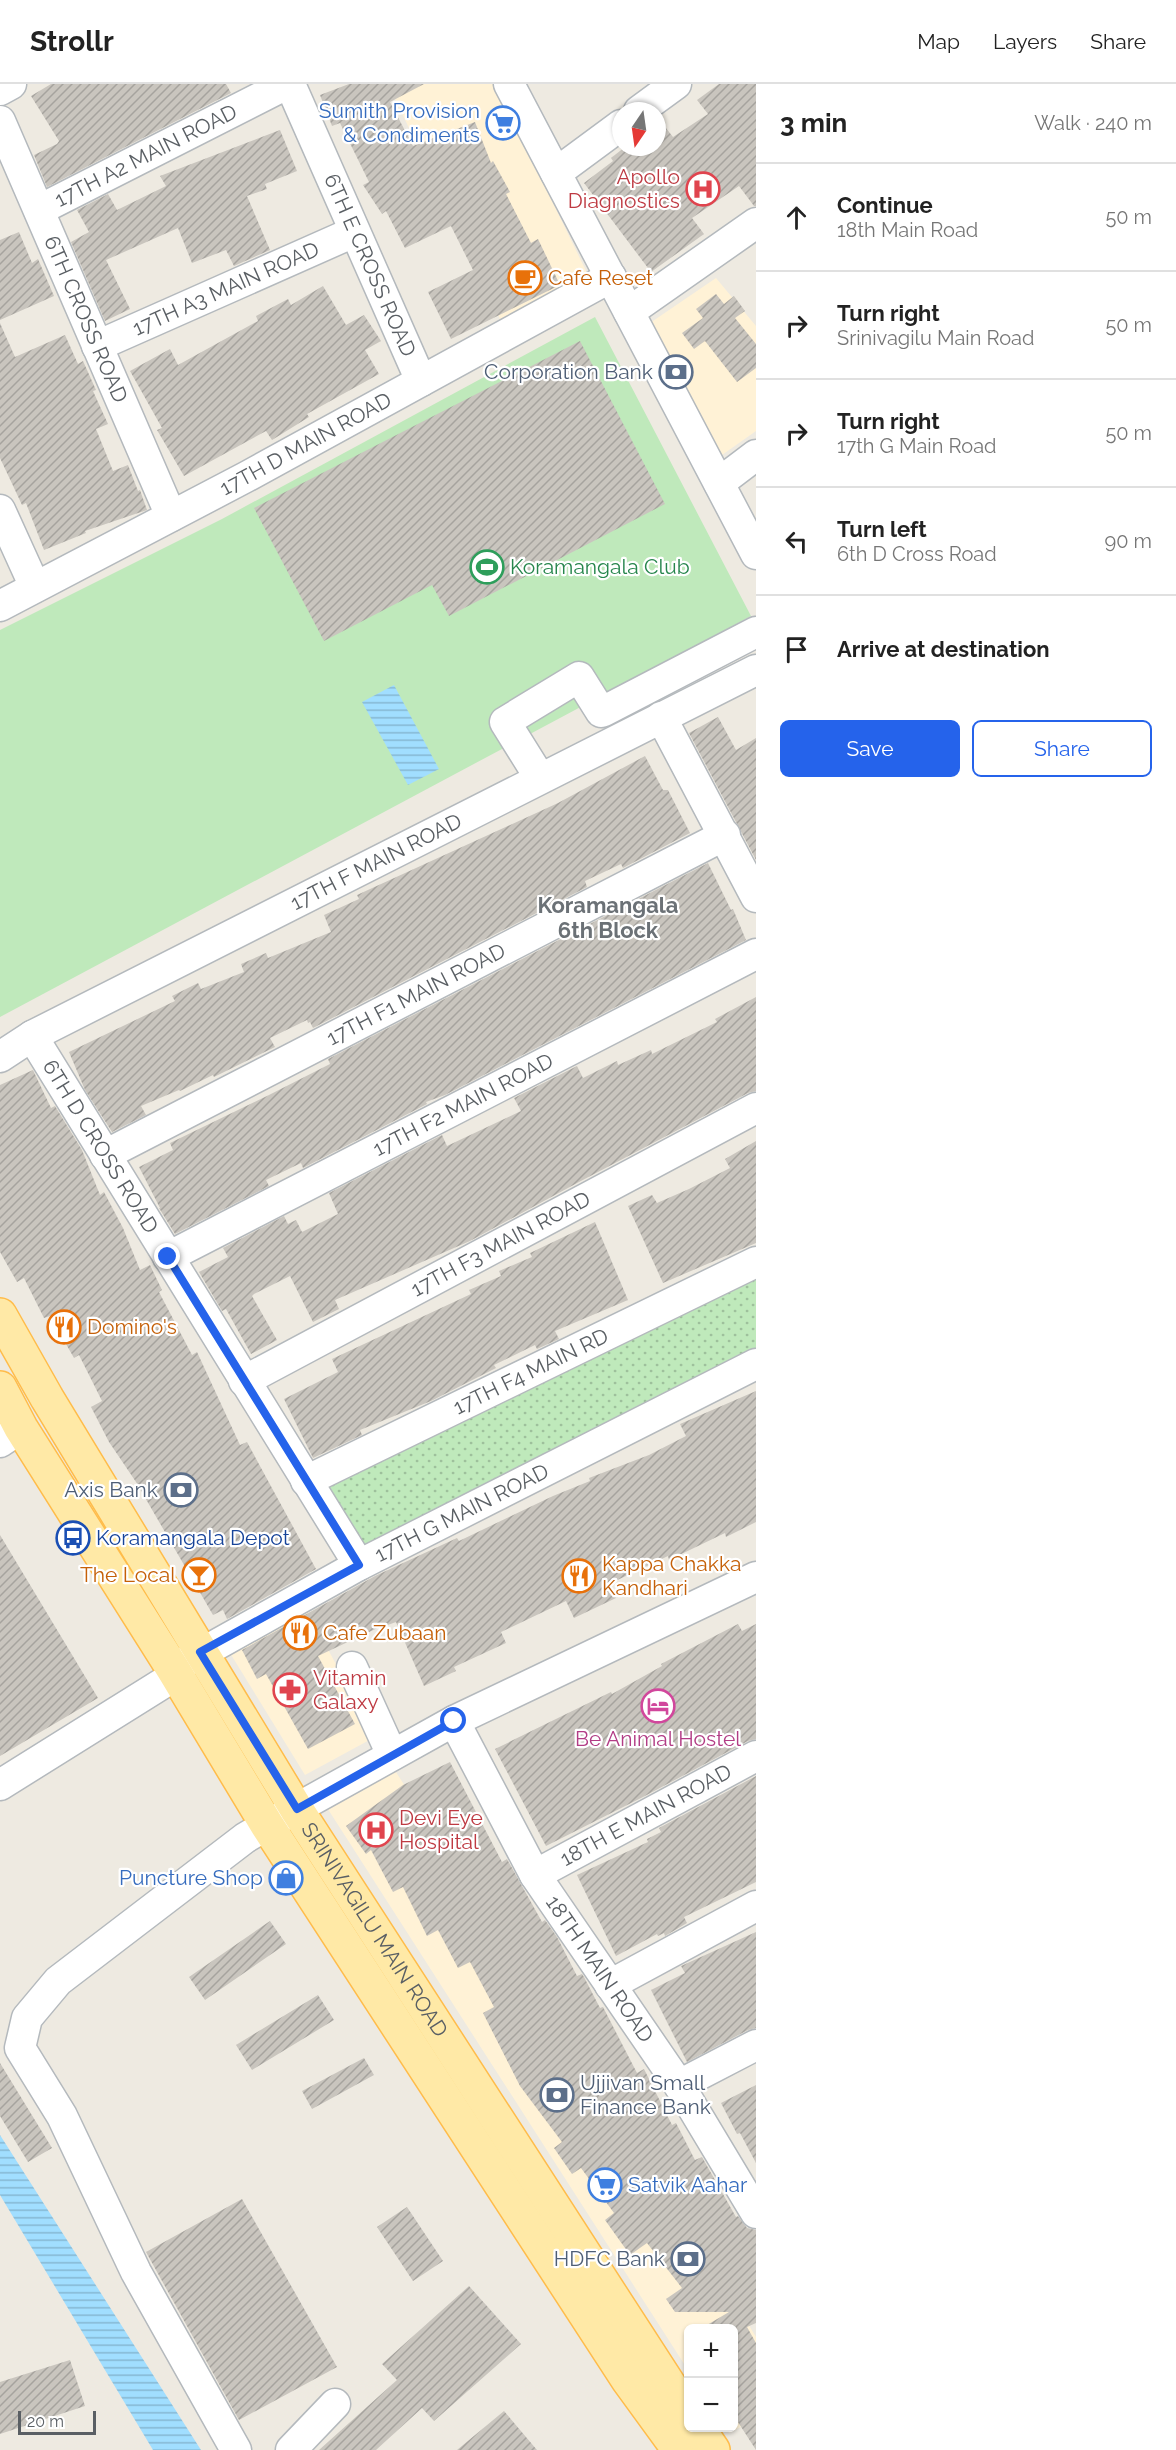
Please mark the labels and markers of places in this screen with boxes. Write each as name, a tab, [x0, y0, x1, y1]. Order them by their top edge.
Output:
place label: Sumith Provision & Condiments	[319, 98, 480, 147]
supermarket icon: Sumith Provision & Condiments	[485, 105, 521, 141]
place label: Apollo Diagnostics	[568, 164, 680, 213]
hospital icon: Apollo Diagnostics	[685, 171, 721, 207]
cafe icon: Cafe Reset	[507, 260, 543, 296]
place label: Cafe Reset	[548, 265, 653, 290]
bank icon: Corporation Bank	[658, 354, 694, 390]
place label: Corporation Bank	[484, 359, 653, 384]
sports icon: Koramangala Club	[469, 549, 505, 585]
place label: Koramangala Club	[510, 554, 690, 579]
restaurant icon: Domino's	[46, 1309, 82, 1345]
place label: Domino's	[87, 1314, 177, 1339]
bank icon: Axis Bank	[163, 1472, 199, 1508]
place label: Axis Bank	[64, 1477, 158, 1502]
bus stop icon: Koramangala Depot	[55, 1520, 91, 1556]
place label: Koramangala Depot	[96, 1525, 290, 1550]
place label: Kappa Chakka Kandhari	[602, 1551, 741, 1600]
bar icon: The Local	[181, 1557, 217, 1593]
restaurant icon: Kappa Chakka Kandhari	[561, 1558, 597, 1594]
place label: The Local	[80, 1562, 176, 1587]
restaurant icon: Cafe Zubaan	[282, 1615, 318, 1651]
place label: Cafe Zubaan	[323, 1620, 447, 1645]
place label: Vitamin Galaxy	[313, 1665, 386, 1714]
pharmacy icon: Vitamin Galaxy	[272, 1672, 308, 1708]
hotel icon: Be Animal Hostel	[640, 1688, 676, 1724]
place label: Be Animal Hostel	[575, 1726, 741, 1751]
place label: Devi Eye Hospital	[399, 1805, 483, 1854]
hospital icon: Devi Eye Hospital	[358, 1812, 394, 1848]
shop icon: Puncture Shop	[268, 1860, 304, 1896]
place label: Puncture Shop	[119, 1865, 263, 1890]
place label: Ujjivan Small Finance Bank	[580, 2070, 711, 2119]
bank icon: Ujjivan Small Finance Bank	[539, 2077, 575, 2113]
supermarket icon: Satvik Aahar	[587, 2167, 623, 2203]
place label: Satvik Aahar	[628, 2172, 748, 2197]
bank icon: HDFC Bank	[670, 2241, 706, 2277]
place label: HDFC Bank	[554, 2246, 665, 2271]

